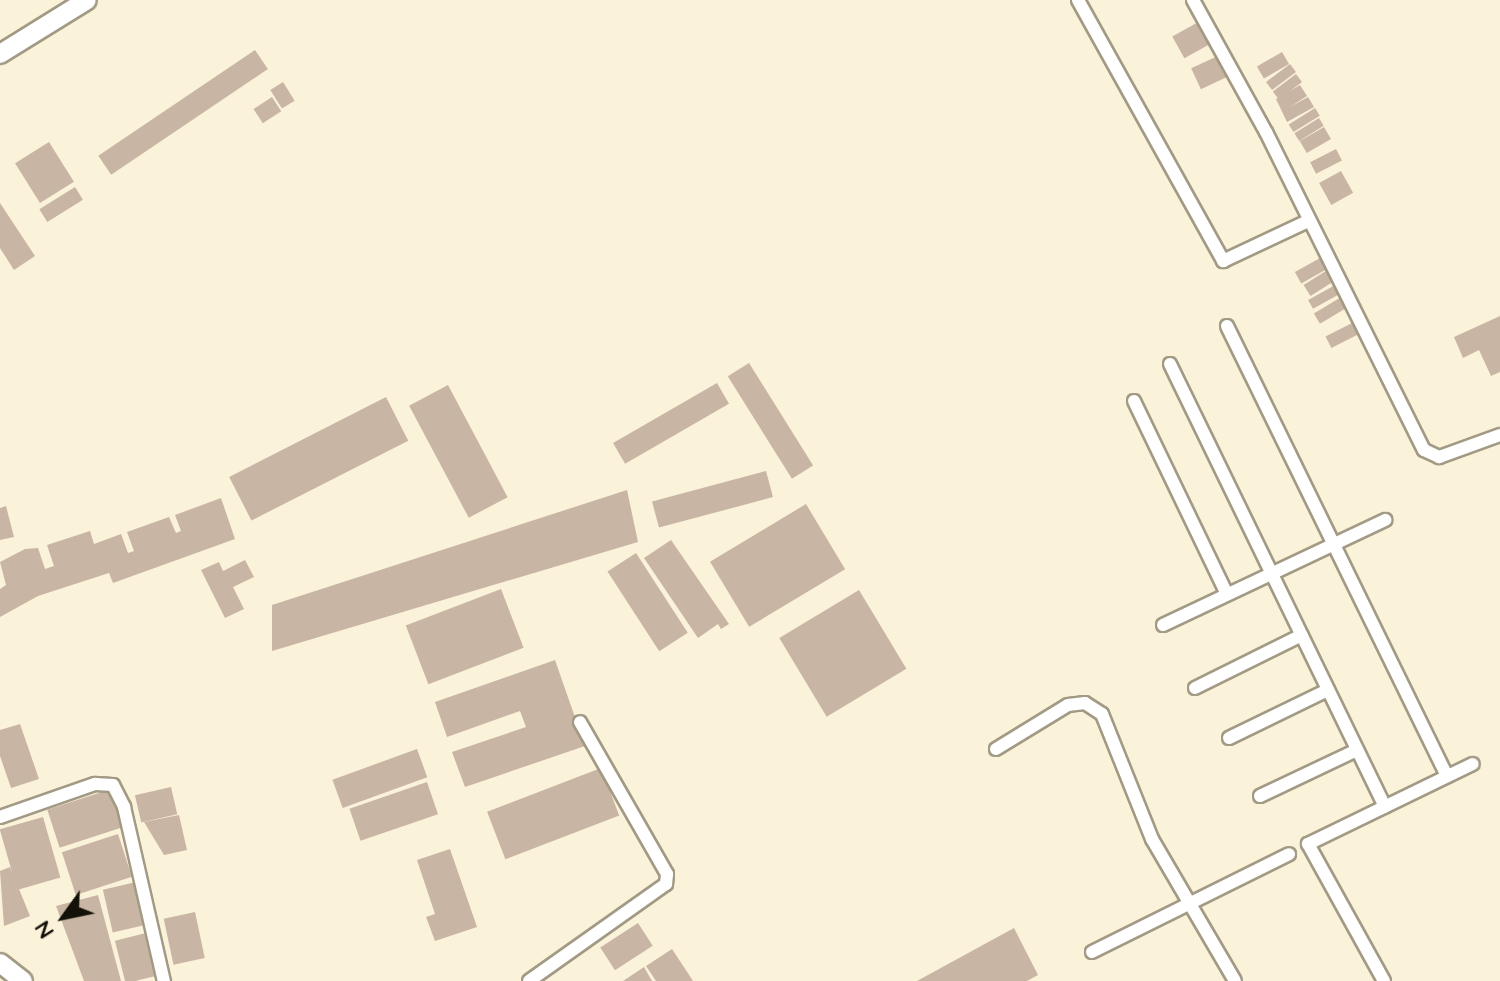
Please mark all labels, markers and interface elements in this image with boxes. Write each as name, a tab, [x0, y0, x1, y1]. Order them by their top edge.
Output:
north arrow	[24, 877, 104, 957]
text: N	[28, 916, 60, 944]

